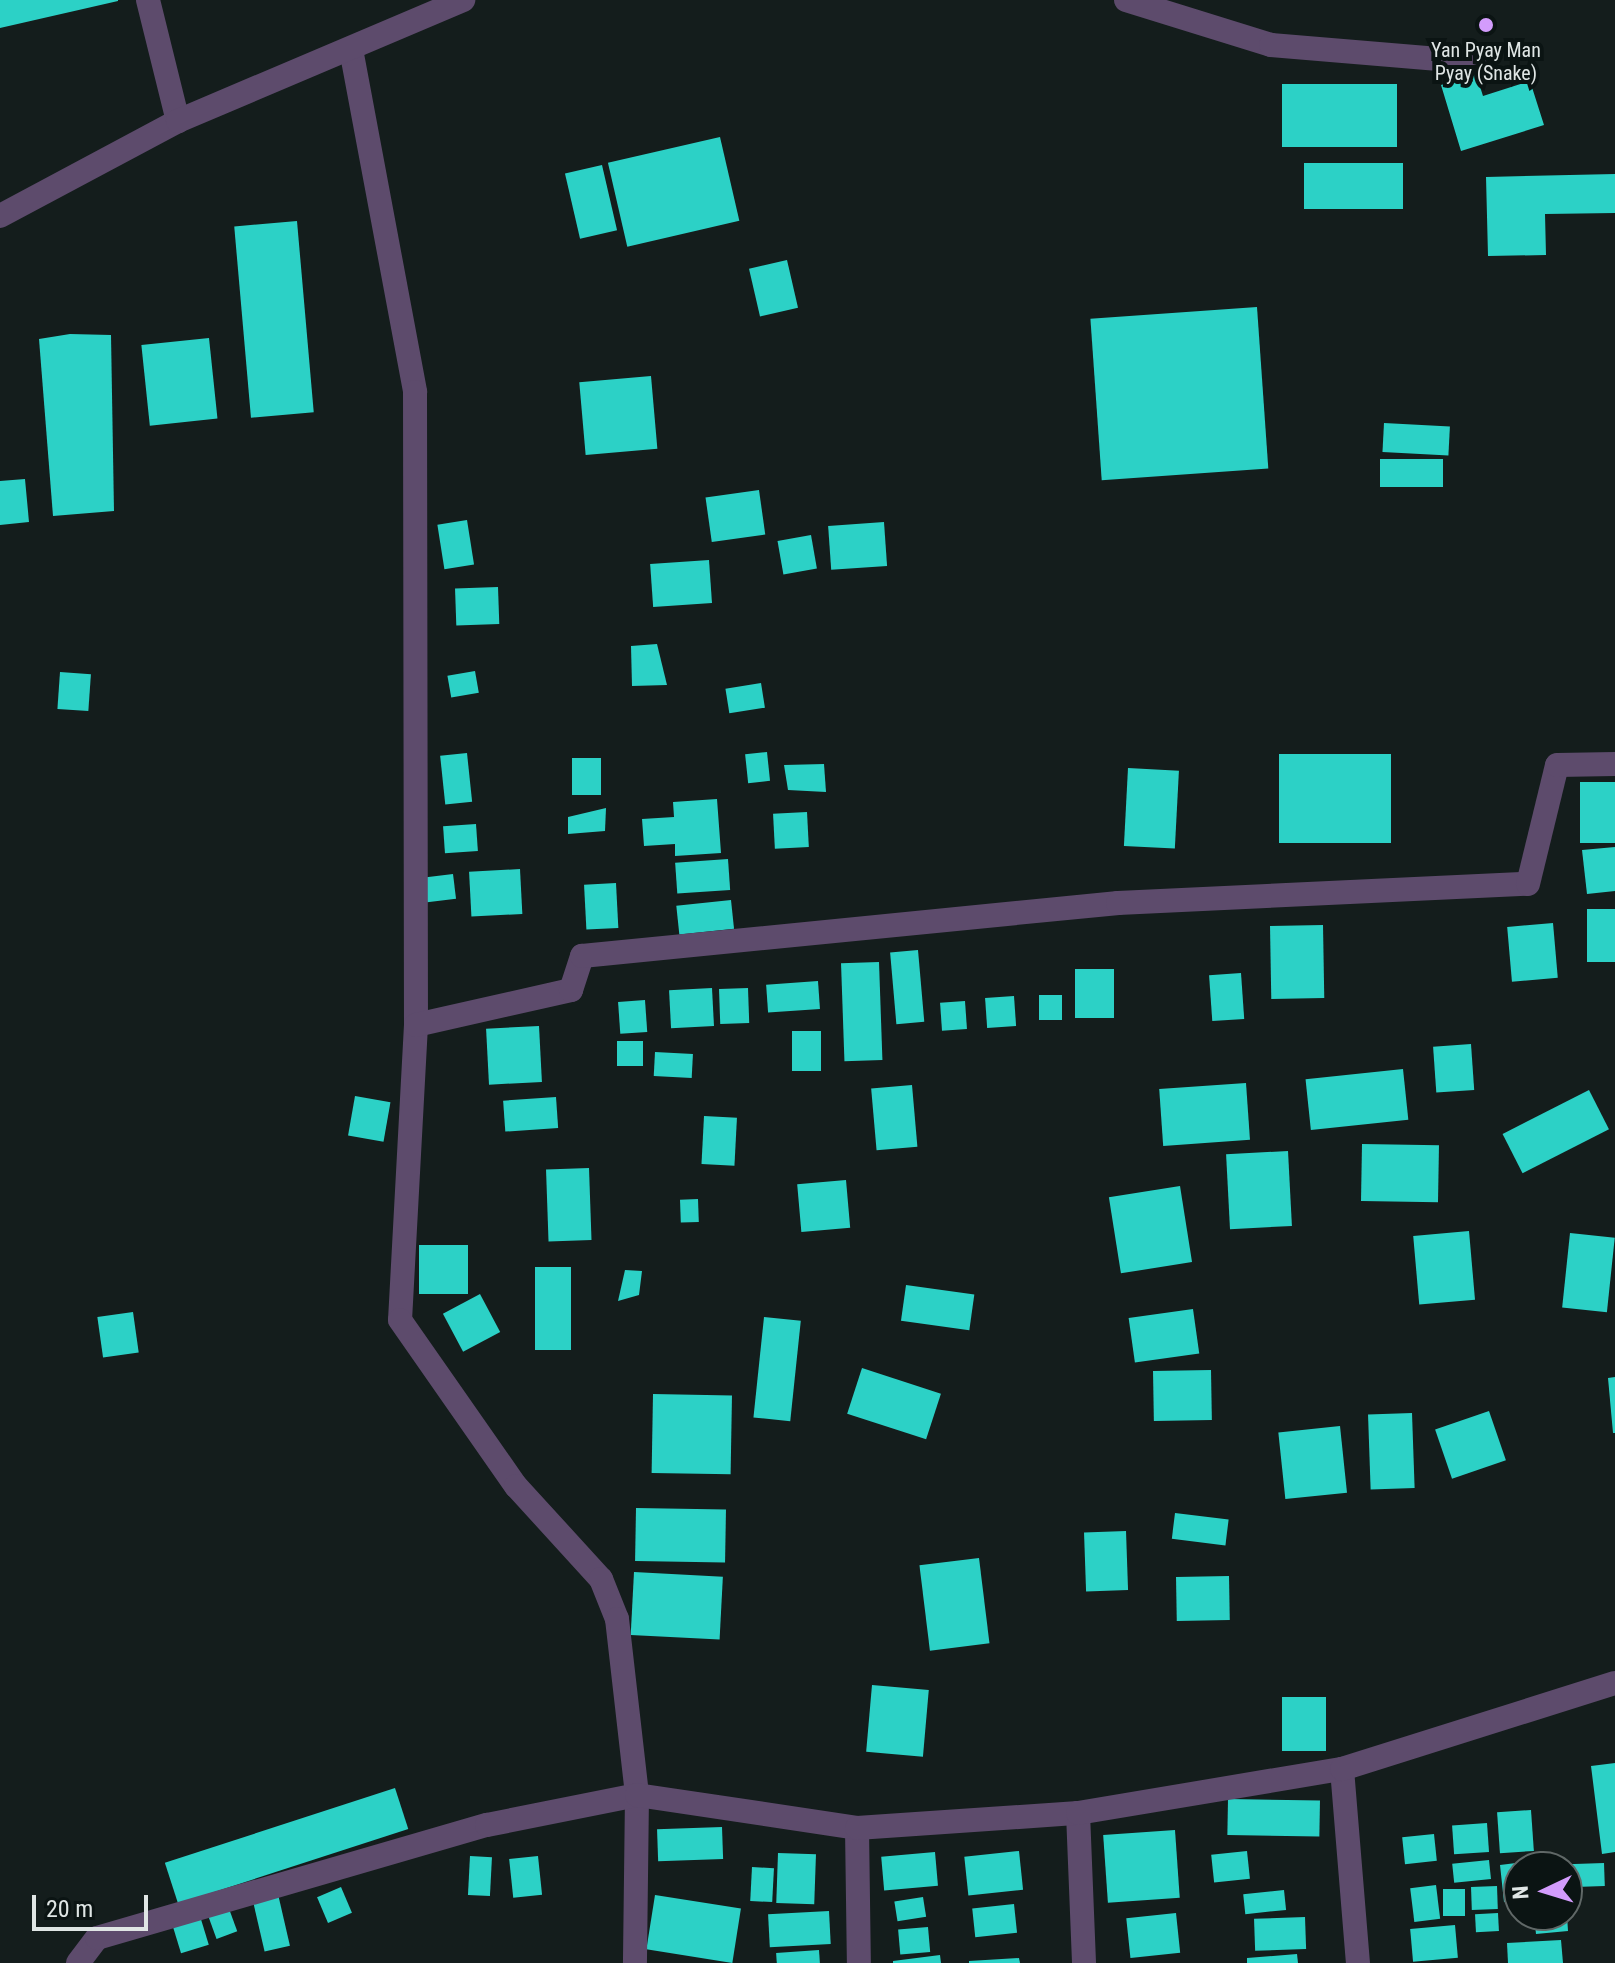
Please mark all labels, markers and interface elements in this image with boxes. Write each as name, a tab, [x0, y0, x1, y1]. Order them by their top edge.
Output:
marker: Yan Pyay Man Pyay (Snake)	[1477, 16, 1495, 34]
place label: Yan Pyay Man Pyay (Snake)	[1431, 38, 1541, 85]
north arrow	[1503, 1851, 1583, 1931]
scale bar	[36, 1879, 152, 1929]
text: N	[1508, 1885, 1533, 1900]
text: 20 m	[46, 1895, 93, 1923]

